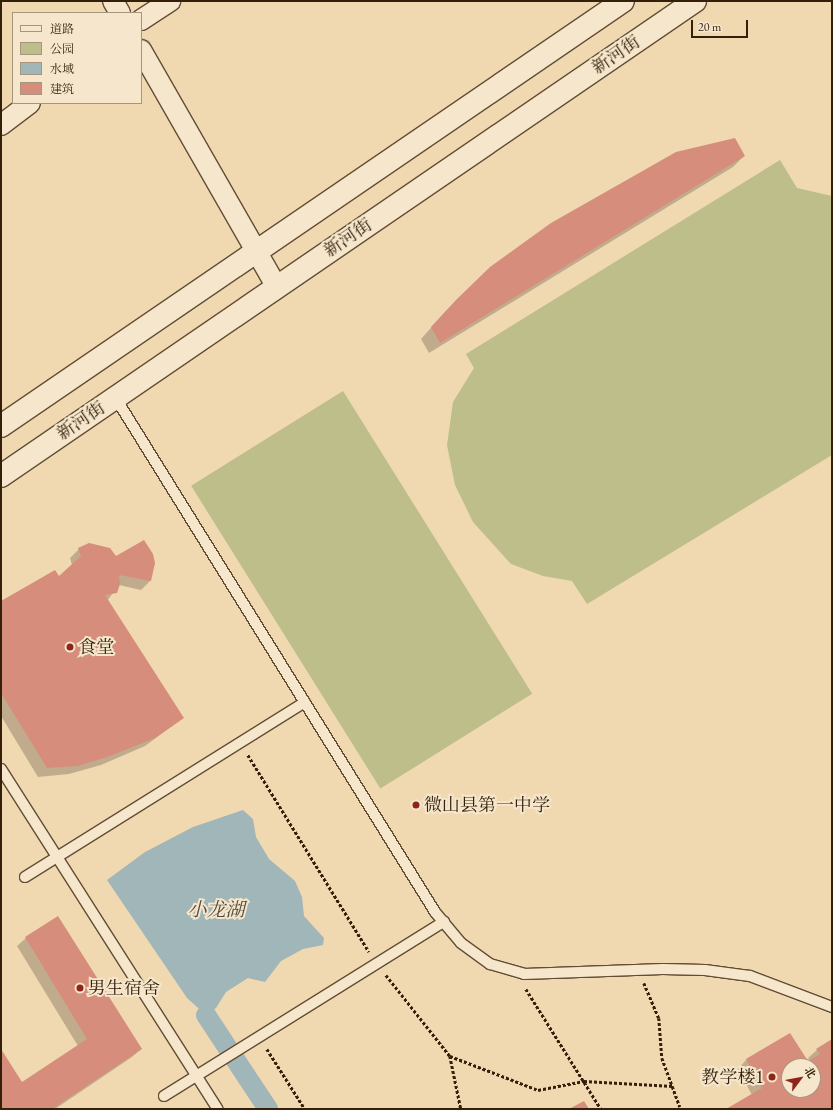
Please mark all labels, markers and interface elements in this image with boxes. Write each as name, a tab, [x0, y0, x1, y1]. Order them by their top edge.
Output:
legend	[12, 12, 142, 104]
scale bar	[693, 12, 750, 38]
text: 20 m	[698, 19, 721, 35]
text: 道路	[50, 21, 74, 37]
street label: 新河街	[588, 31, 644, 79]
text: 公园	[50, 41, 74, 57]
text: 水域	[50, 61, 74, 77]
text: 建筑	[50, 81, 74, 97]
street label: 新河街	[320, 214, 376, 262]
street label: 新河街	[53, 397, 109, 445]
place label: 食堂	[78, 636, 114, 658]
marker: 食堂	[65, 642, 75, 652]
place label: 微山县第一中学	[424, 794, 550, 816]
marker: 微山县第一中学	[411, 800, 421, 810]
water label: 小龙湖	[188, 899, 244, 921]
place label: 男生宿舍	[88, 977, 160, 999]
marker: 男生宿舍	[75, 983, 85, 993]
north arrow	[781, 1058, 821, 1098]
text: 北	[801, 1064, 819, 1081]
place label: 教学楼1	[701, 1066, 764, 1088]
marker: 教学楼1	[767, 1072, 777, 1082]

